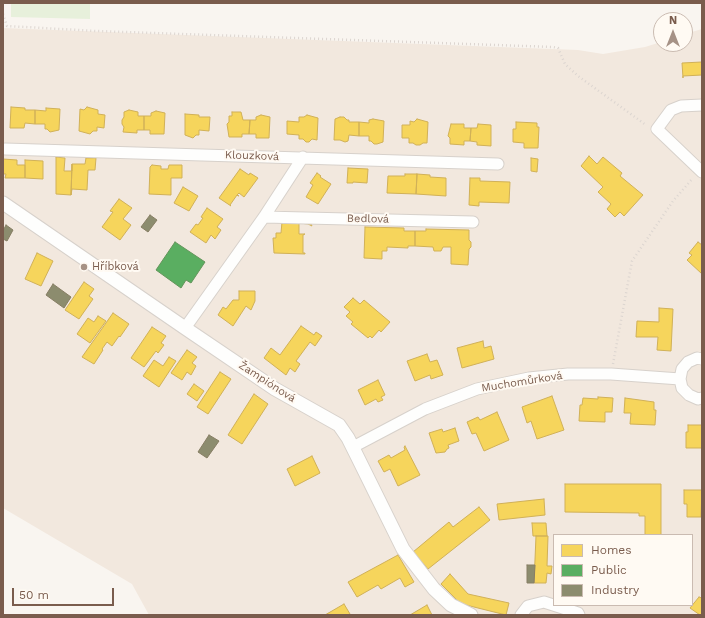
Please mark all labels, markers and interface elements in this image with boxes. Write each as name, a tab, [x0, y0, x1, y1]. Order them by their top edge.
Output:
north arrow	[653, 12, 693, 52]
text: N	[669, 14, 677, 27]
street label: Klouzková	[225, 148, 279, 164]
street label: Bedlová	[347, 212, 389, 226]
place label: Hříbková	[92, 260, 139, 274]
marker: Hříbková	[79, 262, 89, 272]
street label: Žampiónová	[236, 359, 298, 405]
street label: Muchomůrková	[481, 369, 563, 395]
legend	[553, 534, 693, 606]
text: Homes	[591, 543, 632, 557]
text: Public	[591, 563, 627, 577]
scale bar	[14, 580, 116, 606]
text: Industry	[591, 583, 639, 597]
text: 50 m	[19, 588, 49, 602]

